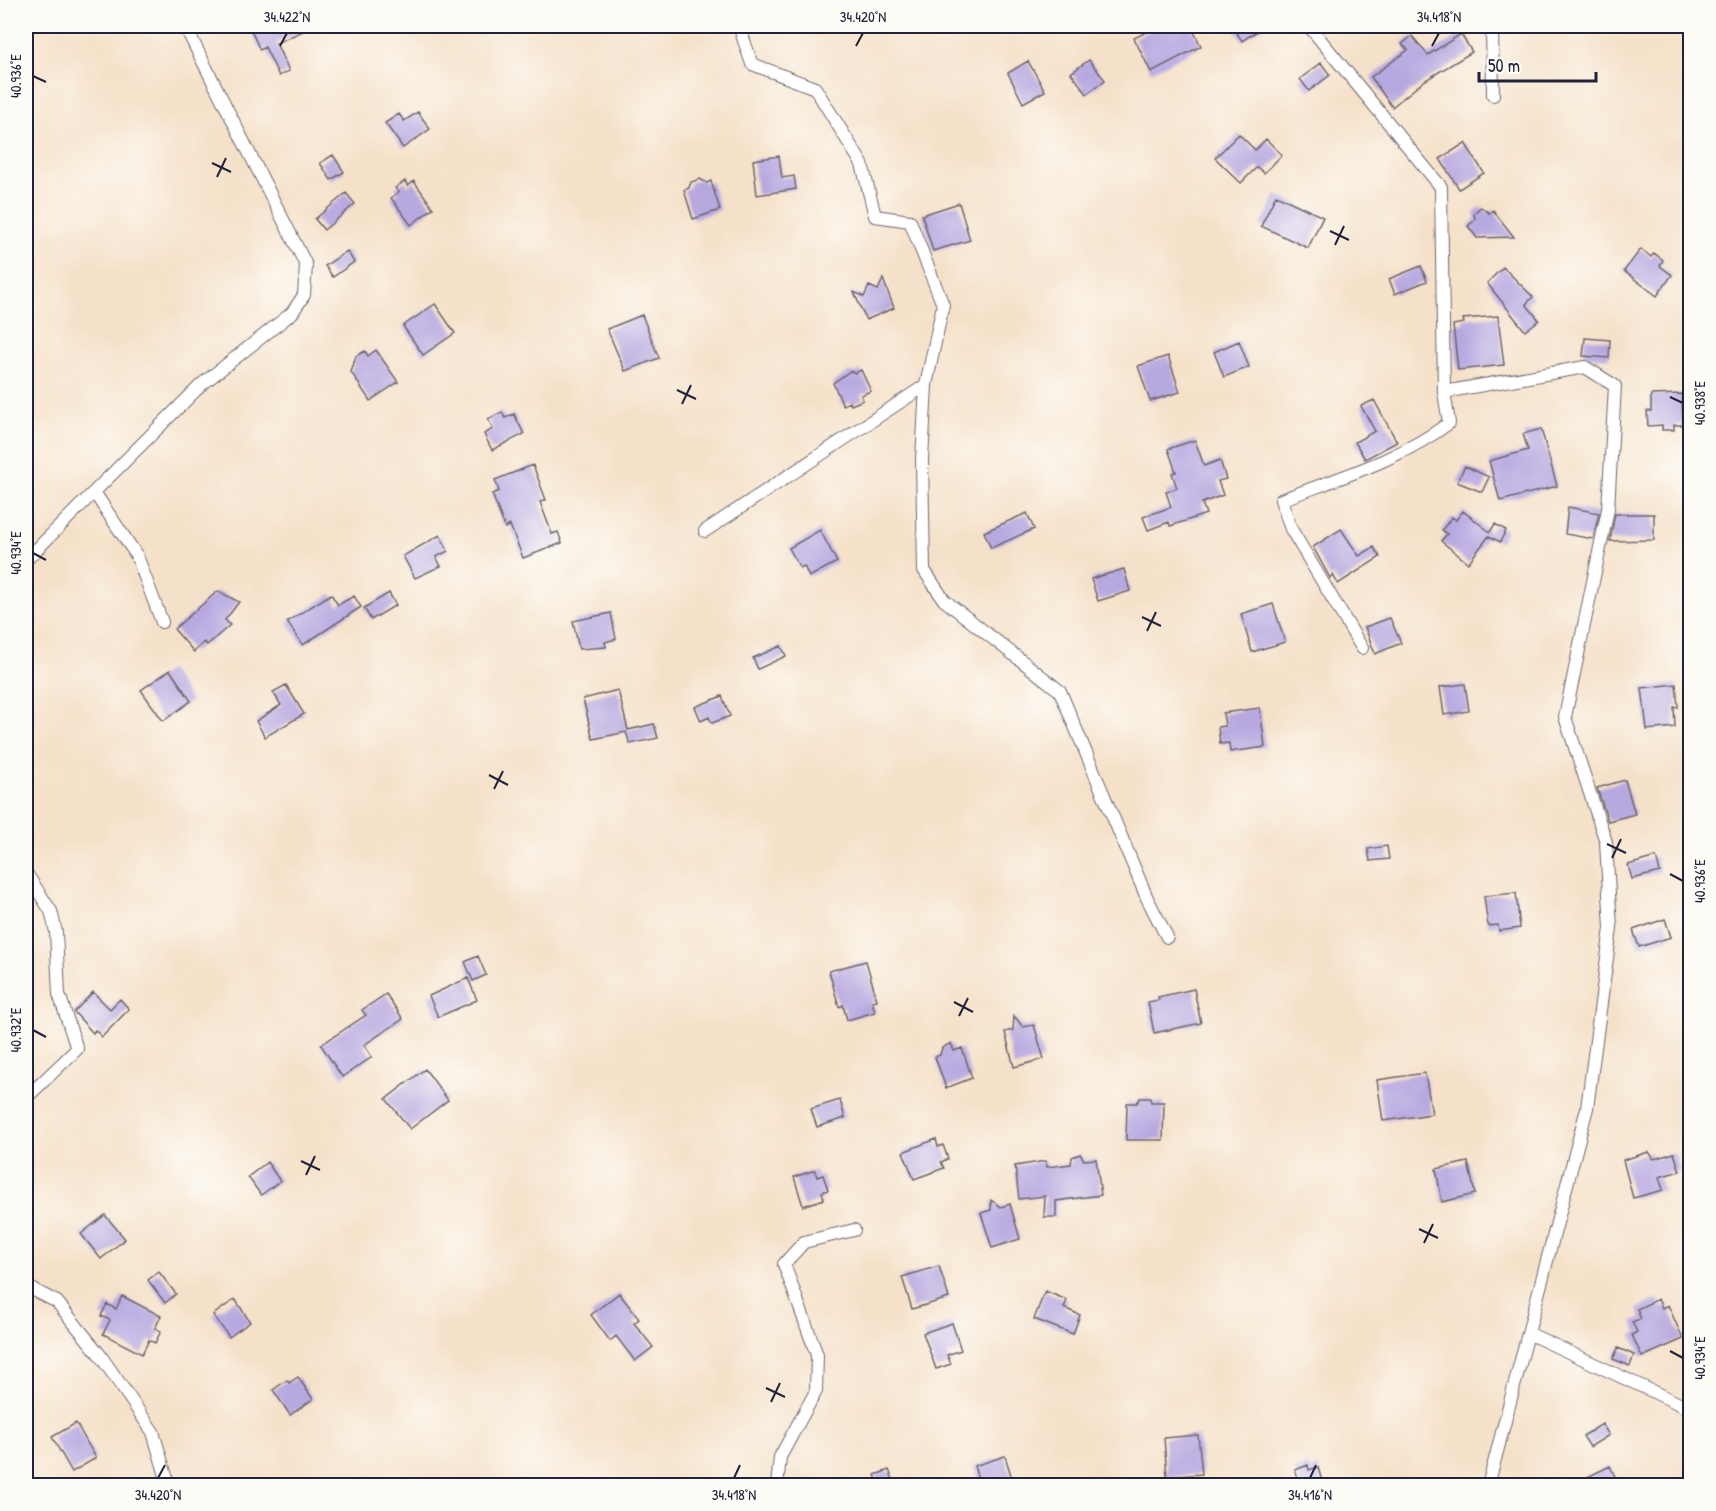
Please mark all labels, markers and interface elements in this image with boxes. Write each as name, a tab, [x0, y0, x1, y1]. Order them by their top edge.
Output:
text: 34.422°N	[264, 6, 310, 27]
text: 34.420°N	[840, 6, 886, 27]
text: 34.418°N	[1417, 6, 1461, 27]
scale bar	[1479, 45, 1596, 83]
text: 50 m	[1488, 53, 1520, 78]
text: 40.936°E	[5, 54, 26, 98]
text: 40.938°E	[1689, 380, 1710, 425]
text: 40.934°E	[5, 531, 26, 575]
text: 40.936°E	[1689, 859, 1710, 903]
text: 40.932°E	[5, 1007, 26, 1052]
text: 40.934°E	[1689, 1336, 1710, 1380]
text: 34.420°N	[135, 1484, 181, 1505]
text: 34.418°N	[712, 1484, 756, 1505]
text: 34.416°N	[1288, 1484, 1332, 1505]

